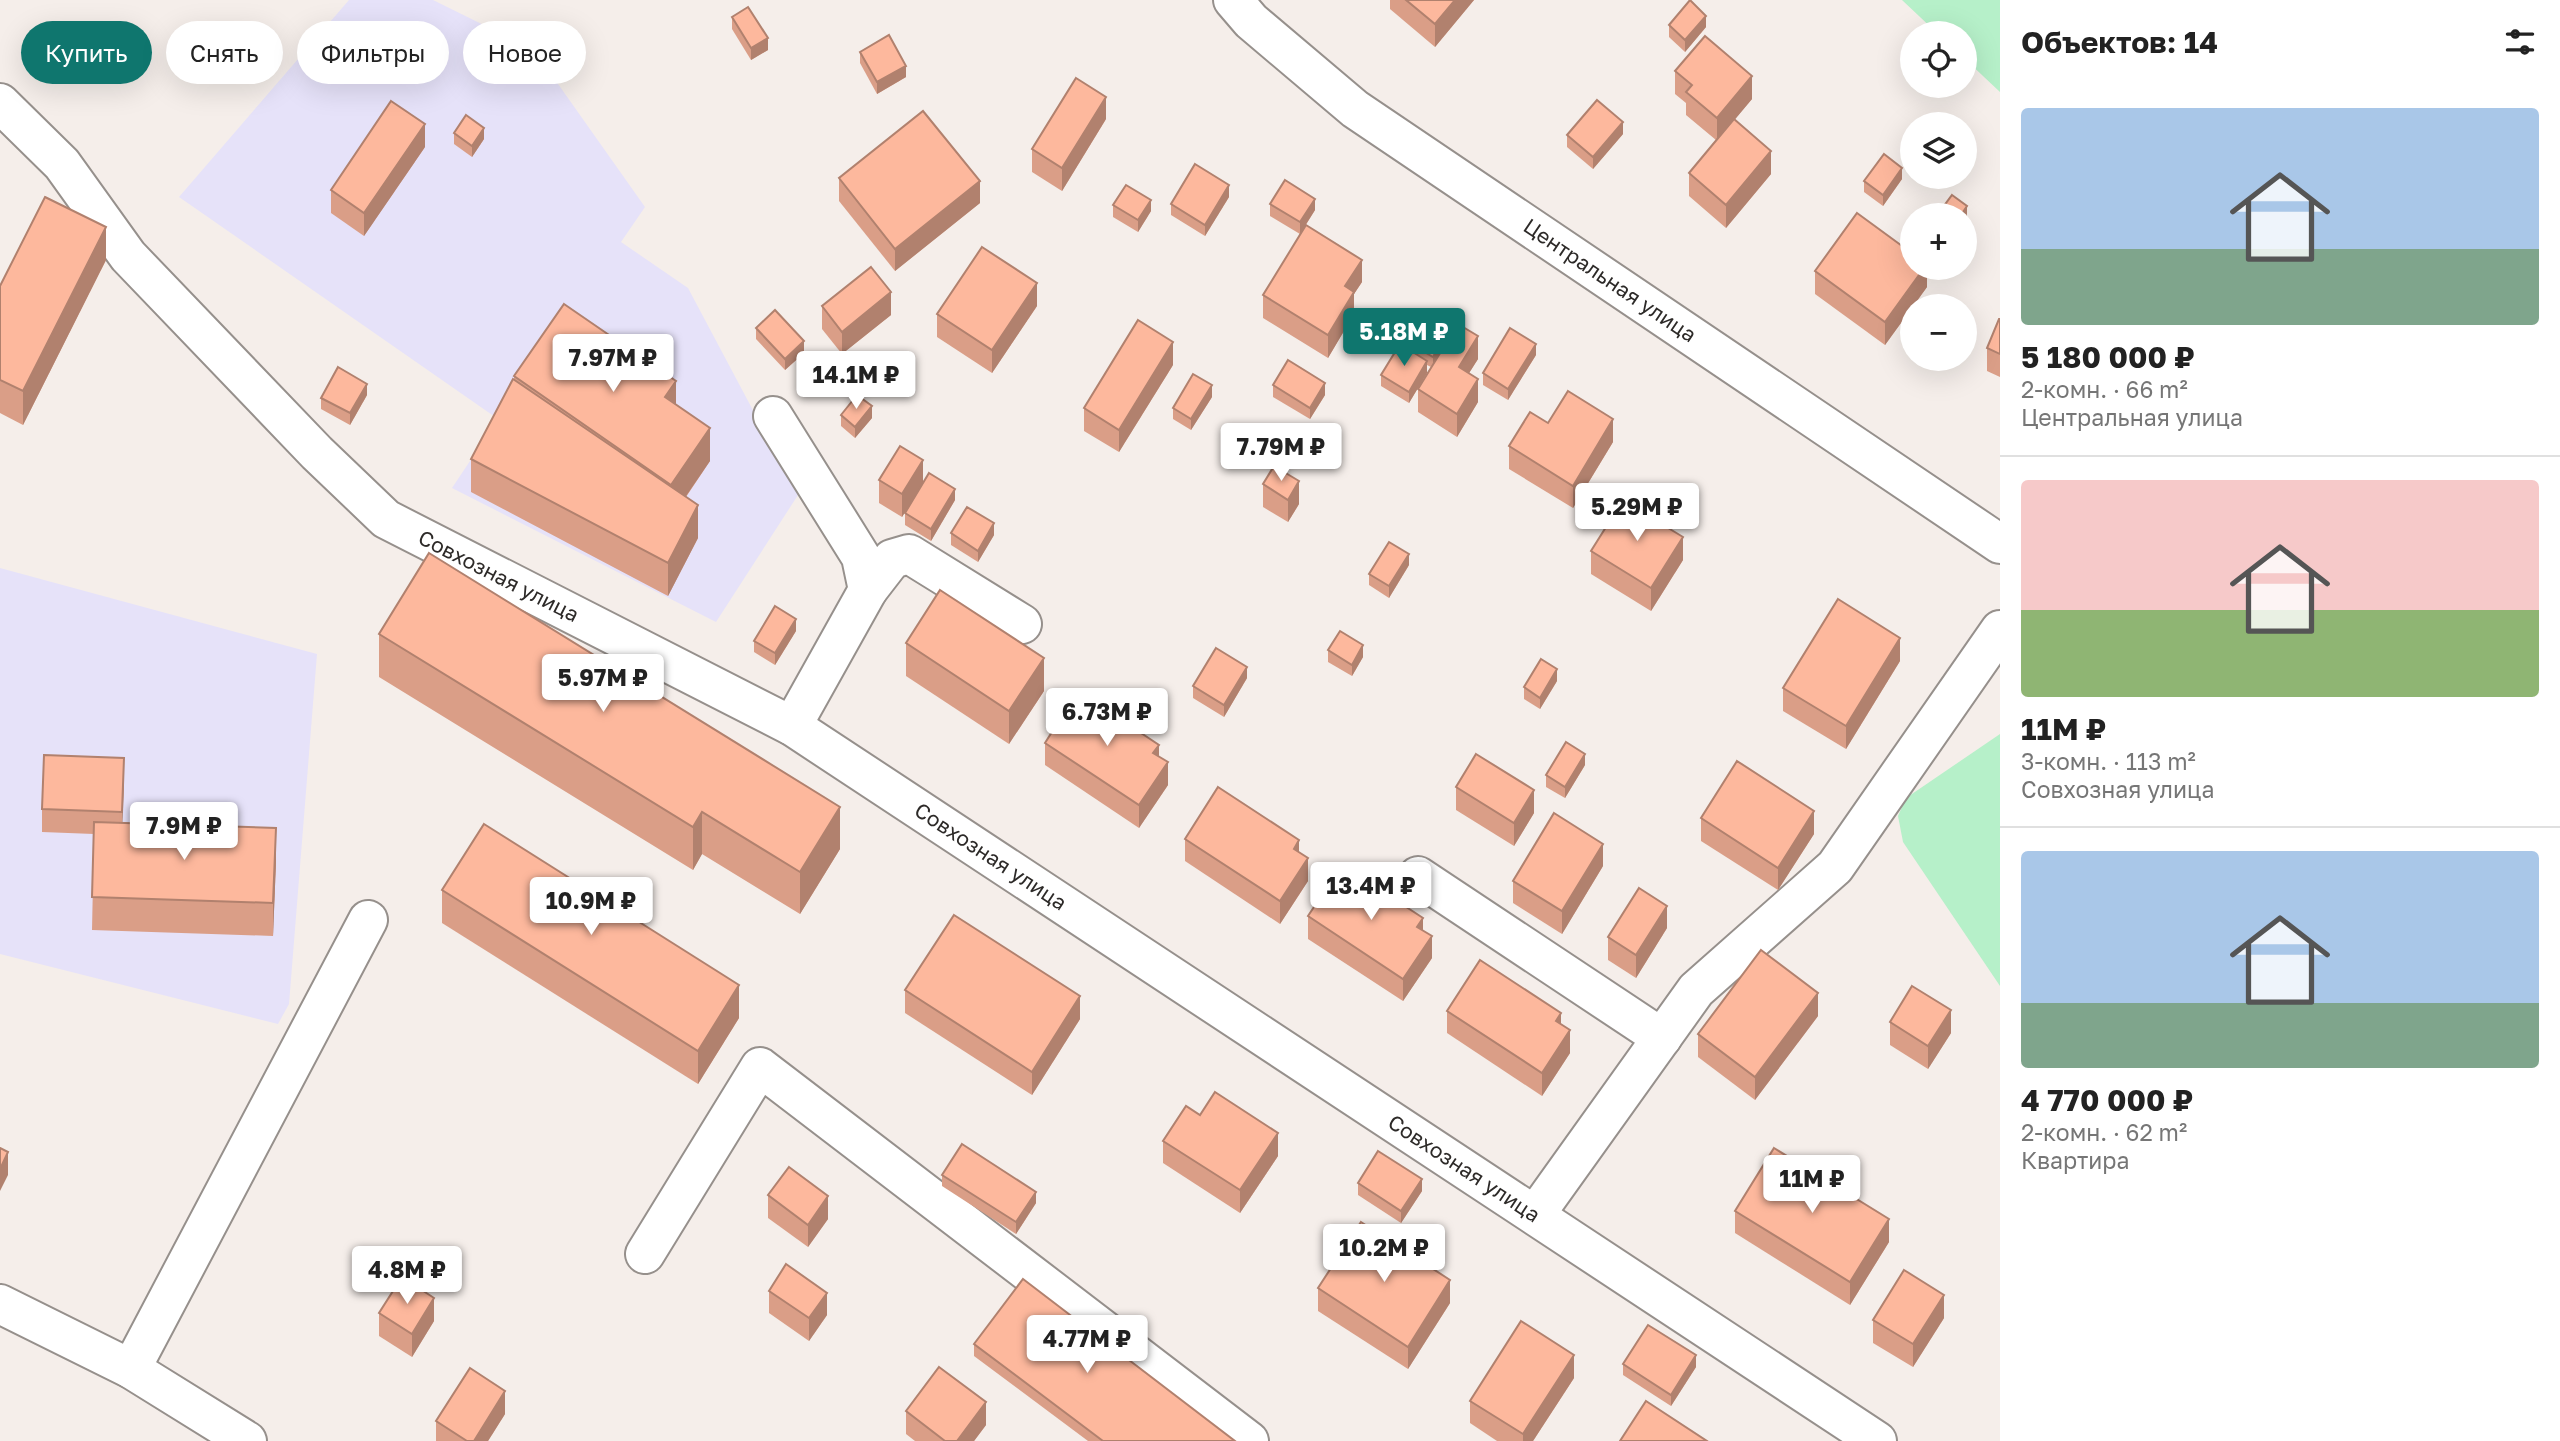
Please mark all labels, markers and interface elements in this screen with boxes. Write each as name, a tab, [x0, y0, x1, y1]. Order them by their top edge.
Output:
chip: Купить	[21, 21, 152, 84]
chip: Снять	[166, 21, 283, 84]
chip: Фильтры	[297, 21, 449, 84]
chip: Новое	[463, 21, 586, 84]
map controls	[1900, 21, 1977, 371]
button: locate	[1900, 21, 1977, 98]
icon: filters	[2501, 23, 2539, 61]
text: Объектов: 14	[2021, 24, 2218, 60]
button: layers	[1900, 112, 1977, 189]
icon: home	[2217, 154, 2343, 280]
button: +	[1900, 203, 1977, 280]
street label: Центральная улица	[1519, 212, 1701, 347]
button: −	[1900, 294, 1977, 371]
pin: 5.18M ₽	[1339, 308, 1469, 368]
text: 5.18M ₽	[1359, 317, 1449, 345]
pin: 7.97M ₽	[548, 334, 678, 394]
text: 5 180 000 ₽	[2021, 339, 2195, 375]
text: 7.97M ₽	[569, 343, 657, 371]
pin: 14.1M ₽	[791, 352, 921, 411]
text: 14.1M ₽	[812, 360, 900, 388]
text: 2-комн. · 66 m²	[2021, 375, 2188, 403]
text: Центральная улица	[2021, 403, 2243, 431]
pin: 7.79M ₽	[1216, 424, 1346, 483]
text: 7.79M ₽	[1237, 432, 1325, 460]
pin: 5.29M ₽	[1572, 484, 1702, 543]
text: 5.29M ₽	[1591, 492, 1683, 520]
street label: Совхозная улица	[414, 524, 584, 627]
icon: home	[2217, 526, 2343, 652]
pin: 5.97M ₽	[538, 654, 668, 714]
text: 5.97M ₽	[558, 663, 648, 691]
pin: 6.73M ₽	[1042, 688, 1172, 748]
text: 6.73M ₽	[1062, 697, 1152, 725]
text: 11M ₽	[2021, 711, 2106, 747]
text: 3-комн. · 113 m²	[2021, 747, 2196, 775]
text: Совхозная улица	[2021, 775, 2215, 803]
street label: Совхозная улица	[910, 796, 1072, 915]
pin: 7.9M ₽	[127, 802, 241, 862]
text: 7.9M ₽	[146, 811, 222, 839]
pin: 13.4M ₽	[1306, 862, 1436, 922]
text: 13.4M ₽	[1326, 871, 1416, 899]
pin: 10.9M ₽	[526, 878, 656, 937]
text: 10.9M ₽	[546, 886, 636, 914]
icon: home	[2217, 897, 2343, 1023]
text: 4 770 000 ₽	[2021, 1082, 2193, 1118]
street label: Совхозная улица	[1383, 1108, 1545, 1227]
text: 2-комн. · 62 m²	[2021, 1118, 2187, 1146]
text: Квартира	[2021, 1146, 2129, 1174]
pin: 11M ₽	[1763, 1156, 1861, 1215]
text: 11M ₽	[1779, 1164, 1845, 1192]
pin: 10.2M ₽	[1319, 1224, 1449, 1284]
text: 10.2M ₽	[1339, 1233, 1429, 1261]
pin: 4.8M ₽	[350, 1246, 464, 1306]
text: 4.8M ₽	[368, 1255, 446, 1283]
pin: 4.77M ₽	[1022, 1316, 1152, 1375]
text: 4.77M ₽	[1043, 1324, 1131, 1352]

